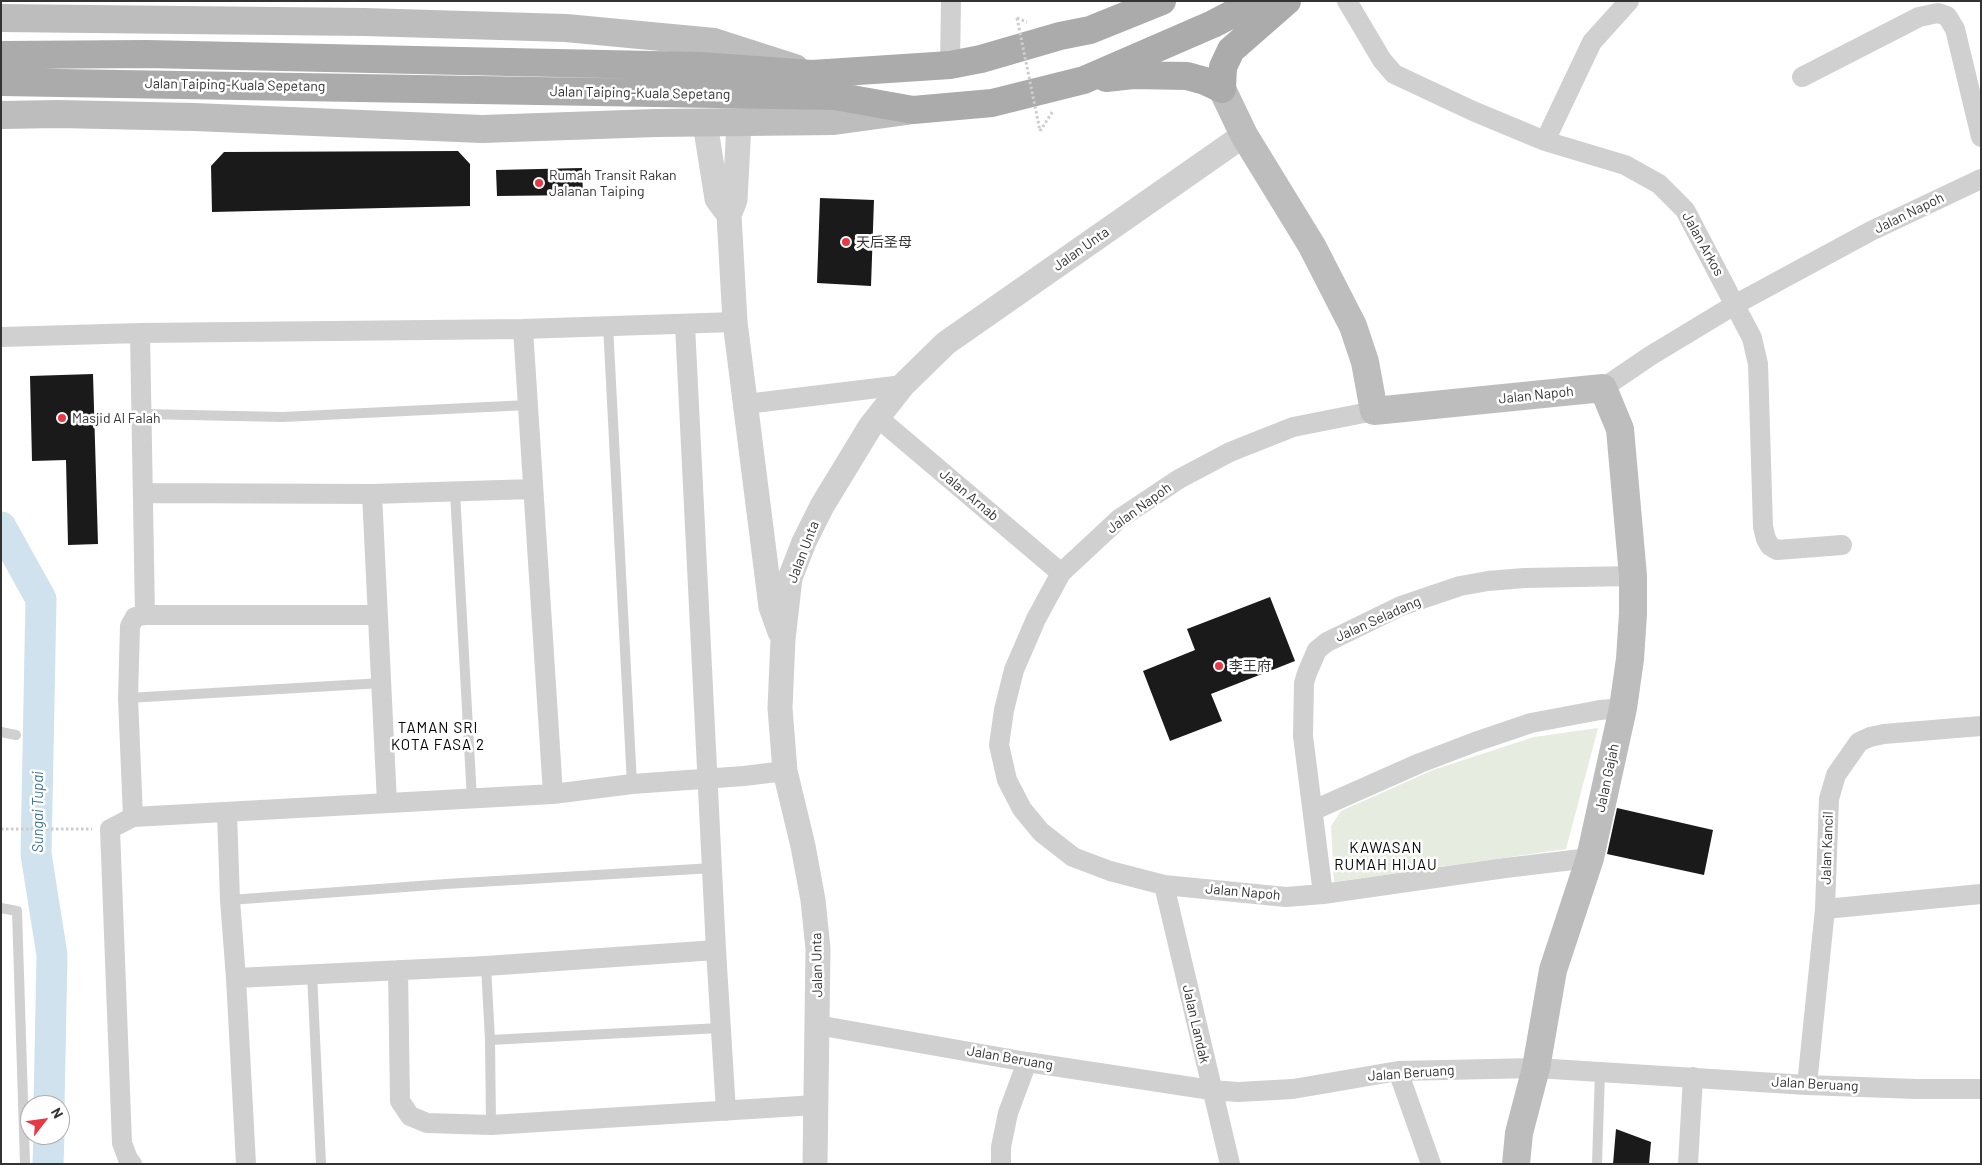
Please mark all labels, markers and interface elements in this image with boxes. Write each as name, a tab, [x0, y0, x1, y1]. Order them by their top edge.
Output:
street label: Jalan Taiping-Kuala Sepetang	[145, 75, 325, 95]
street label: Jalan Taiping-Kuala Sepetang	[550, 83, 730, 103]
place label: Rumah Transit Rakan Jalanan Taiping	[549, 167, 677, 200]
marker: Rumah Transit Rakan Jalanan Taiping	[533, 177, 545, 189]
street label: Jalan Napoh	[1871, 189, 1947, 237]
street label: Jalan Arkos	[1679, 209, 1727, 279]
street label: Jalan Unta	[1050, 224, 1112, 274]
place label: 天后圣母	[856, 234, 912, 250]
marker: 天后圣母	[840, 236, 852, 248]
street label: Jalan Napoh	[1498, 383, 1574, 407]
place label: Masjid Al Falah	[72, 410, 160, 426]
marker: Masjid Al Falah	[56, 412, 68, 424]
street label: Jalan Arnab	[936, 465, 1002, 525]
street label: Jalan Napoh	[1104, 479, 1174, 537]
street label: Jalan Unta	[784, 519, 822, 585]
street label: Jalan Seladang	[1333, 593, 1423, 645]
place label: 李王府	[1229, 658, 1271, 674]
marker: 李王府	[1213, 660, 1225, 672]
district label: TAMAN SRI KOTA FASA 2	[390, 719, 486, 754]
street label: Jalan Gajah	[1592, 742, 1622, 814]
water label: Sungai Tupai	[29, 771, 47, 853]
street label: Jalan Kancil	[1817, 811, 1837, 885]
district label: KAWASAN RUMAH HIJAU	[1333, 839, 1439, 874]
street label: Jalan Napoh	[1205, 880, 1281, 904]
street label: Jalan Unta	[808, 932, 826, 998]
street label: Jalan Landak	[1179, 983, 1213, 1065]
street label: Jalan Beruang	[966, 1042, 1054, 1074]
street label: Jalan Beruang	[1367, 1062, 1455, 1084]
street label: Jalan Beruang	[1771, 1073, 1859, 1095]
north arrow	[20, 1095, 70, 1145]
text: N	[48, 1104, 67, 1121]

